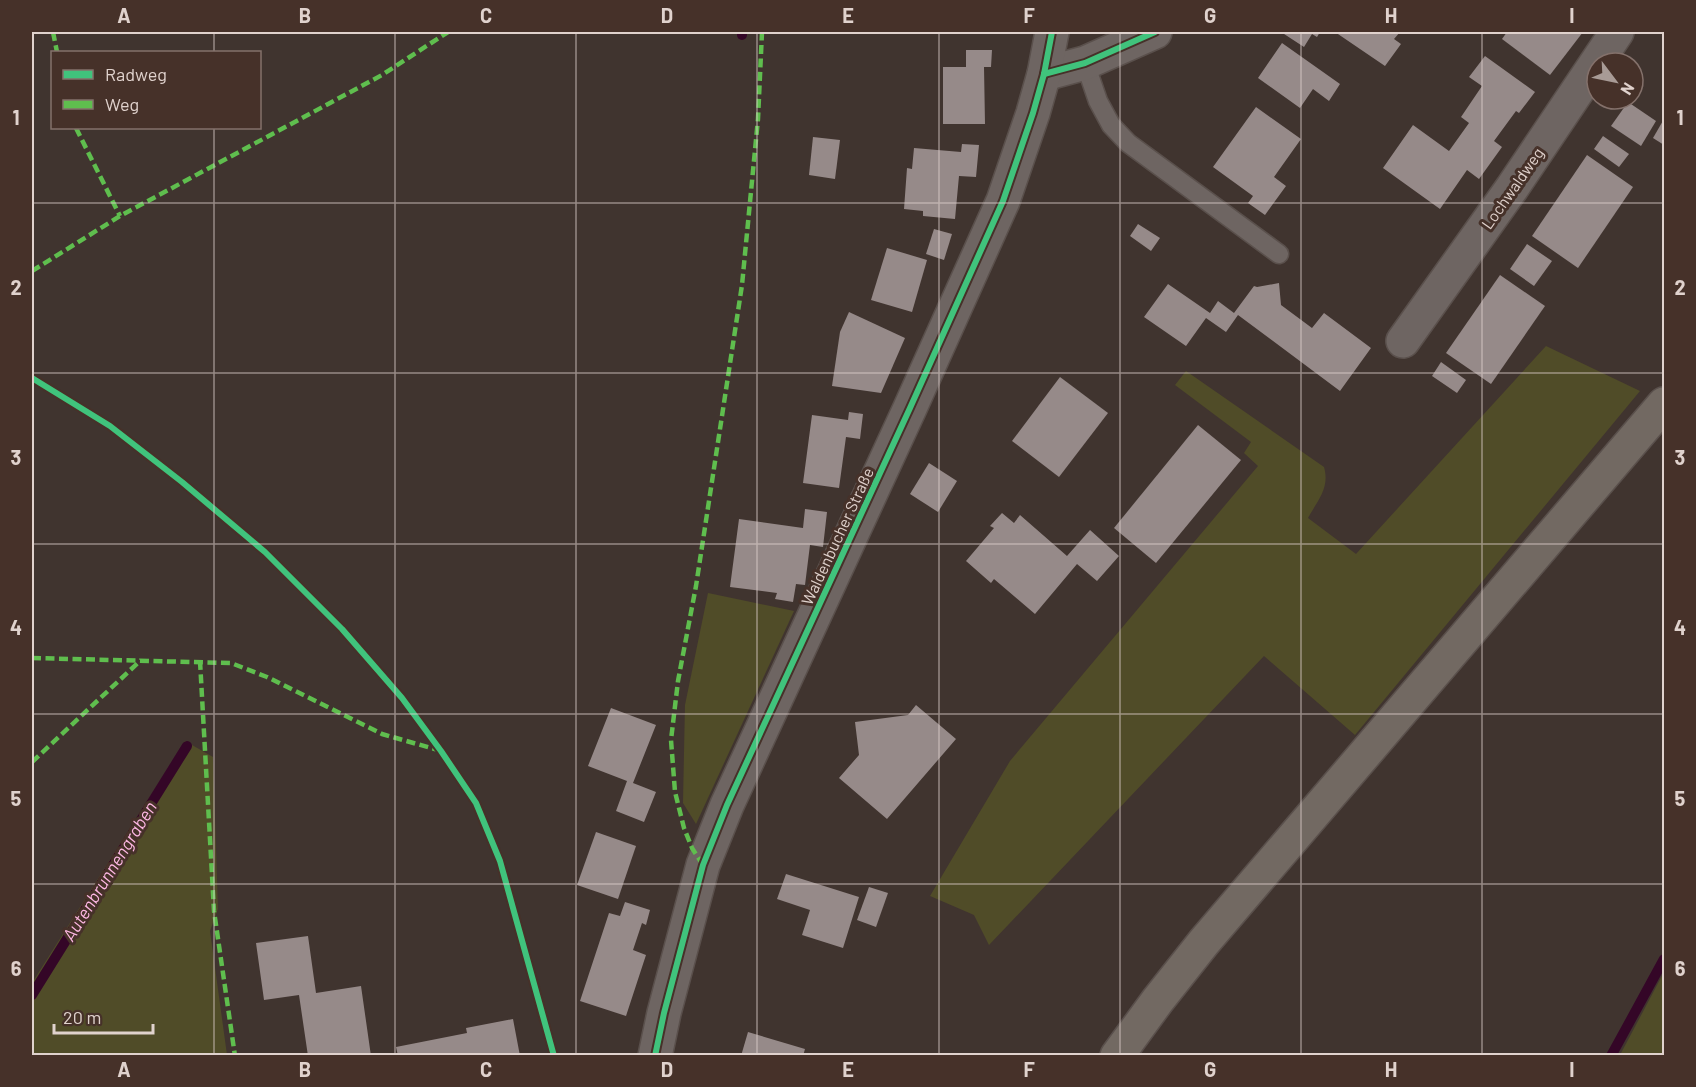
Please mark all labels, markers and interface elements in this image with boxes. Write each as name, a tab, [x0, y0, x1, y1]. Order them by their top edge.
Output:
text: A	[117, 3, 131, 27]
text: B	[299, 3, 311, 27]
text: C	[480, 3, 492, 27]
text: D	[661, 3, 673, 27]
text: E	[842, 3, 854, 27]
text: F	[1023, 3, 1035, 27]
text: G	[1204, 3, 1216, 27]
text: H	[1385, 3, 1397, 27]
text: I	[1569, 3, 1575, 27]
legend	[51, 51, 261, 129]
north arrow	[1585, 51, 1645, 111]
text: Radweg	[105, 63, 167, 85]
text: N	[1617, 80, 1639, 99]
text: Weg	[105, 93, 139, 115]
text: 1	[12, 105, 20, 129]
text: 1	[1676, 105, 1684, 129]
street label: Lochwaldweg	[1477, 144, 1547, 232]
text: 2	[10, 275, 22, 299]
text: 2	[1674, 275, 1686, 299]
text: 3	[11, 445, 21, 469]
text: 3	[1675, 445, 1685, 469]
street label: Waldenbucher Straße	[797, 464, 877, 608]
text: 4	[10, 615, 22, 639]
text: 4	[1674, 615, 1686, 639]
text: 5	[11, 786, 22, 810]
text: 5	[1675, 786, 1686, 810]
water label: Autenbrunnengraben	[57, 797, 161, 945]
text: 6	[11, 956, 22, 980]
text: 6	[1675, 956, 1686, 980]
scale bar	[54, 997, 153, 1035]
text: 20 m	[63, 1006, 101, 1028]
text: A	[117, 1057, 131, 1081]
text: B	[299, 1057, 311, 1081]
text: C	[480, 1057, 492, 1081]
text: D	[661, 1057, 673, 1081]
text: E	[842, 1057, 854, 1081]
text: F	[1023, 1057, 1035, 1081]
text: G	[1204, 1057, 1216, 1081]
text: H	[1385, 1057, 1397, 1081]
text: I	[1569, 1057, 1575, 1081]

